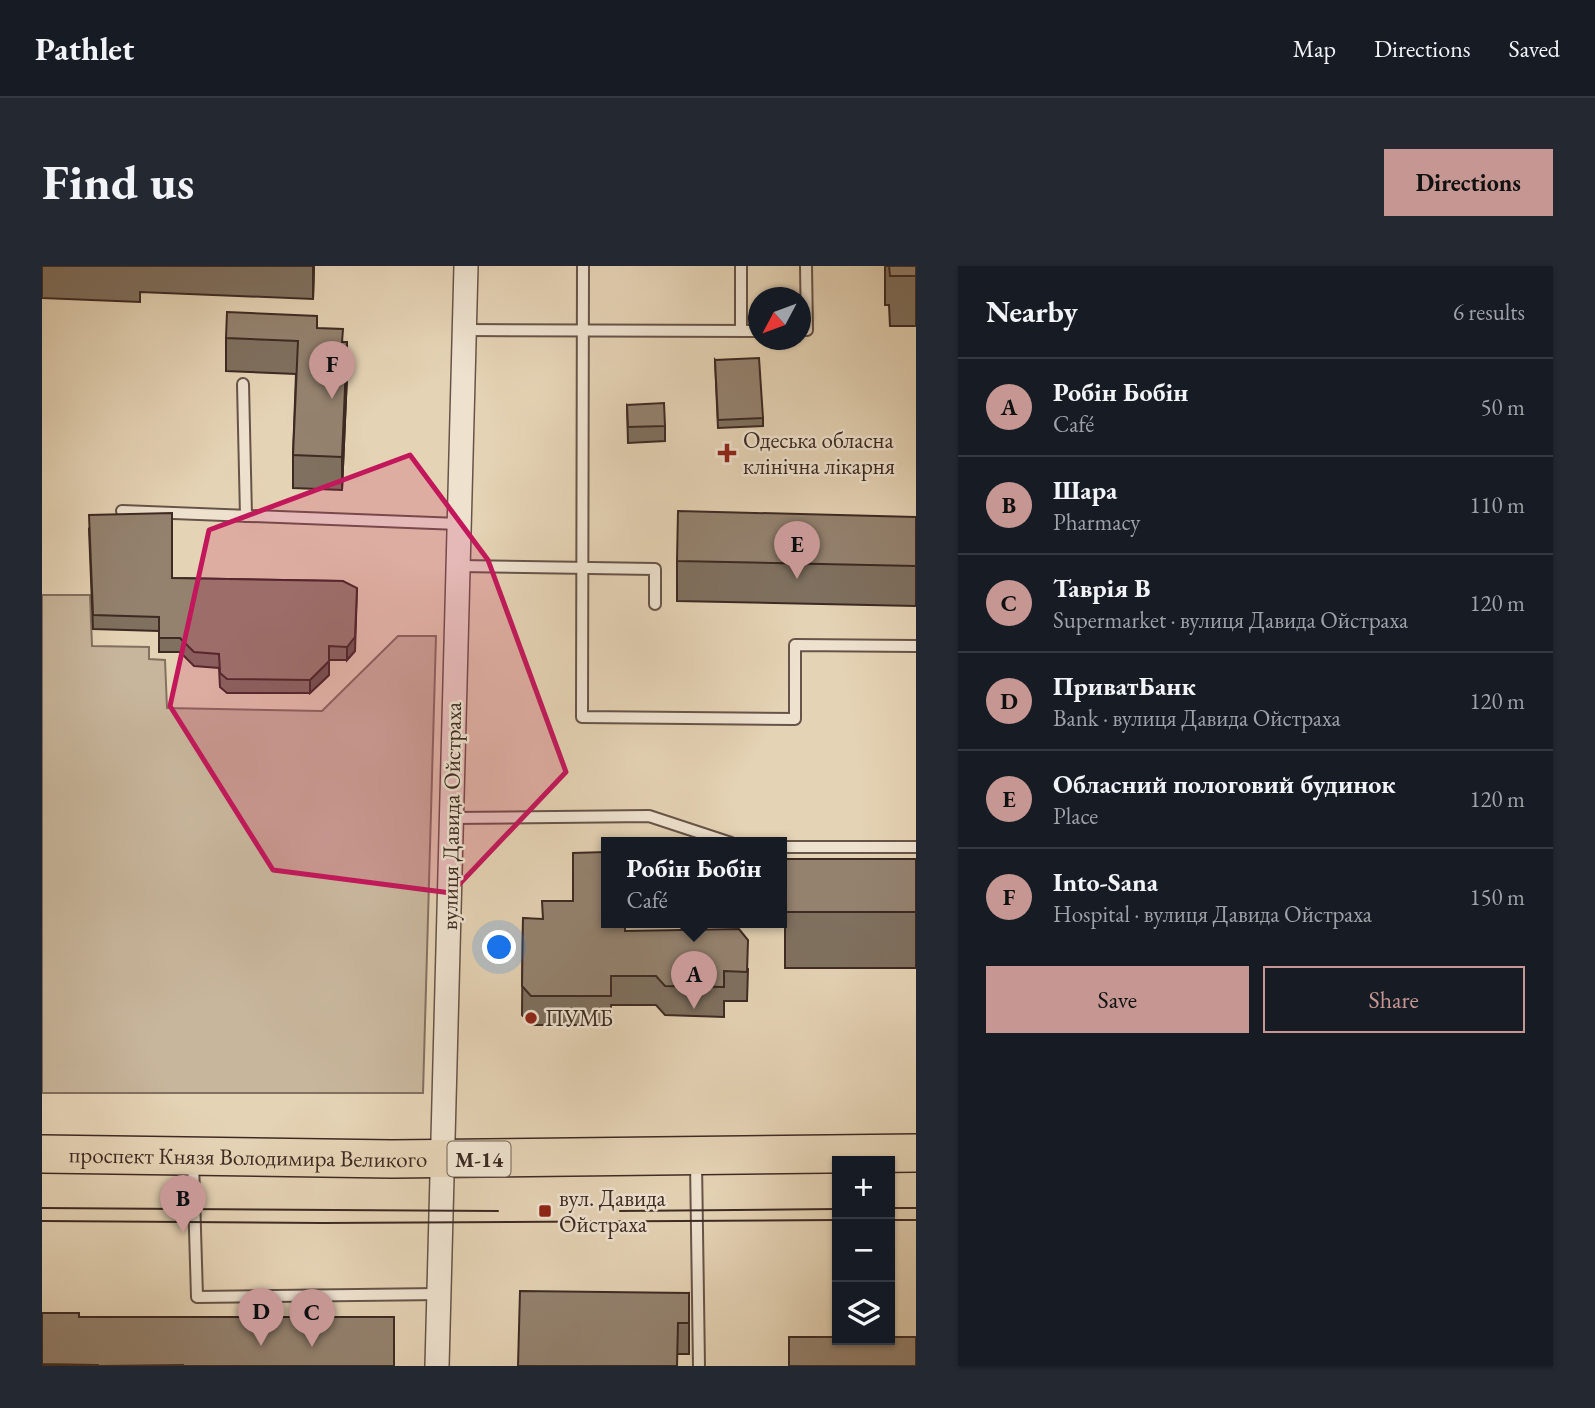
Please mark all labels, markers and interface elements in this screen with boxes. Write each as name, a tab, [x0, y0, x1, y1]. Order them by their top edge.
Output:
text: Pathlet	[35, 27, 134, 70]
text: Map	[1293, 33, 1336, 64]
text: Directions	[1374, 33, 1471, 64]
text: Saved	[1509, 33, 1560, 64]
button: Directions	[1384, 149, 1553, 216]
text: Find us	[42, 150, 194, 214]
north arrow	[748, 287, 811, 350]
text: Nearby	[986, 292, 1078, 331]
text: 6 results	[1453, 297, 1525, 327]
pin: F	[309, 341, 355, 399]
text: Робін Бобін	[1053, 375, 1188, 409]
text: A	[1001, 392, 1017, 422]
text: 50 m	[1480, 392, 1525, 422]
text: Café	[1053, 409, 1094, 439]
place label: Одеська обласна клінічна лікарня	[743, 425, 895, 481]
marker: Одеська обласна клінічна лікарня	[717, 443, 737, 463]
text: Шара	[1053, 473, 1117, 507]
text: B	[1002, 490, 1016, 520]
text: 110 m	[1469, 490, 1525, 520]
text: Pharmacy	[1053, 507, 1140, 537]
pin: E	[774, 521, 820, 579]
text: Таврія В	[1053, 571, 1151, 605]
text: C	[1001, 588, 1017, 618]
text: 120 m	[1469, 588, 1525, 618]
text: Supermarket · вулиця Давида Ойстраха	[1053, 605, 1408, 635]
text: ПриватБанк	[1053, 669, 1196, 703]
text: D	[1000, 686, 1018, 716]
text: 120 m	[1469, 686, 1525, 716]
street label: вулиця Давида Ойстраха	[434, 701, 468, 930]
text: Bank · вулиця Давида Ойстраха	[1053, 703, 1341, 733]
text: Обласний пологовий будинок	[1053, 767, 1396, 801]
text: E	[1002, 784, 1016, 814]
text: 120 m	[1469, 784, 1525, 814]
text: Place	[1053, 801, 1098, 831]
popup	[601, 837, 787, 928]
text: Робін Бобін	[626, 851, 762, 885]
text: Into-Sana	[1053, 865, 1158, 899]
text: F	[1003, 882, 1015, 912]
text: 150 m	[1469, 882, 1525, 912]
text: Café	[626, 885, 668, 915]
text: Hospital · вулиця Давида Ойстраха	[1053, 899, 1372, 929]
your location	[482, 930, 516, 964]
pin: A	[671, 951, 717, 1009]
button: Save	[986, 966, 1249, 1033]
button: Share	[1263, 966, 1525, 1033]
place label: ПУМБ	[545, 1003, 613, 1033]
marker: ПУМБ	[523, 1010, 539, 1026]
street label: проспект Князя Володимира Великого	[69, 1139, 427, 1174]
road number: М-14	[448, 1142, 510, 1176]
map controls	[832, 1156, 895, 1345]
button: +	[832, 1156, 895, 1219]
pin: B	[160, 1175, 206, 1233]
place label: вул. Давида Ойстраха	[559, 1183, 667, 1239]
marker: вул. Давида Ойстраха	[537, 1203, 553, 1219]
button: −	[832, 1219, 895, 1282]
button: layers	[832, 1282, 895, 1345]
pin: D	[238, 1288, 284, 1346]
pin: C	[289, 1289, 335, 1347]

